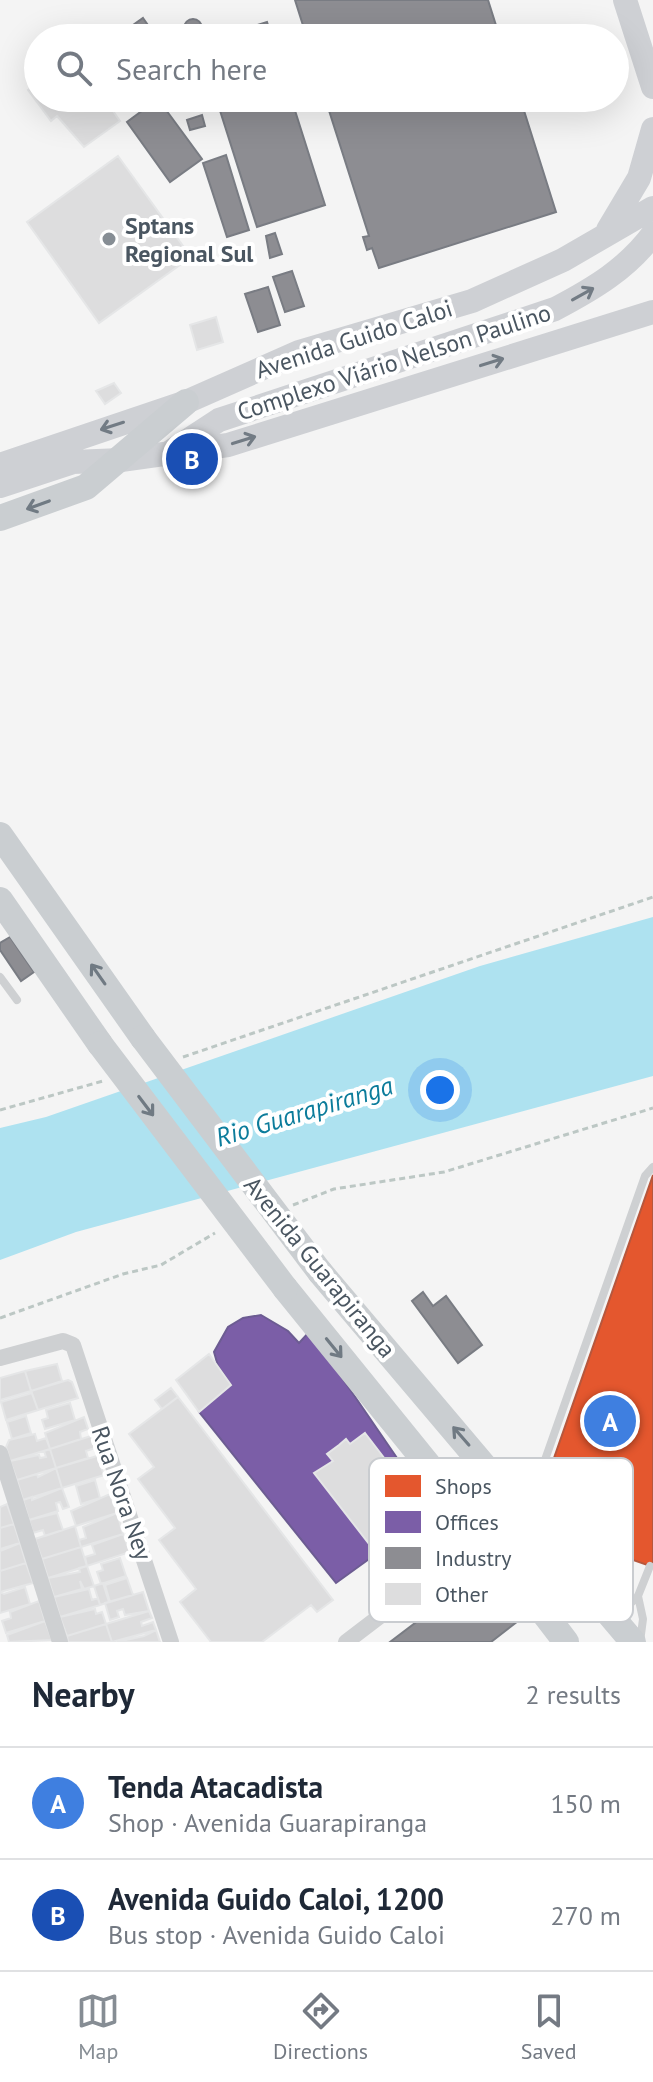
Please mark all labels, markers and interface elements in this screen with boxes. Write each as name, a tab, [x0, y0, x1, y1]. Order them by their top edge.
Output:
search box	[24, 24, 629, 112]
icon: search	[52, 46, 96, 90]
text: Search here	[116, 49, 267, 88]
place label: Sptans Regional Sul	[125, 210, 254, 269]
marker: Sptans Regional Sul	[100, 230, 118, 248]
one-way arrow	[571, 286, 594, 302]
street label: Avenida Guido Caloi	[252, 293, 456, 385]
street label: Complexo Viário Nelson Paulino	[233, 297, 555, 427]
one-way arrow	[478, 354, 504, 369]
one-way arrow	[99, 420, 124, 435]
pin: B	[166, 429, 218, 489]
one-way arrow	[230, 432, 256, 447]
one-way arrow	[26, 499, 50, 513]
one-way arrow	[90, 964, 106, 986]
water label: Rio Guarapiranga	[211, 1068, 397, 1154]
your location	[420, 1070, 460, 1110]
one-way arrow	[138, 1095, 155, 1116]
street label: Avenida Guarapiranga	[237, 1170, 403, 1364]
one-way arrow	[325, 1338, 343, 1358]
pin: A	[584, 1391, 636, 1451]
street label: Rua Nora Ney	[85, 1422, 159, 1564]
one-way arrow	[452, 1426, 470, 1447]
legend	[369, 1458, 633, 1622]
text: Shops	[435, 1472, 492, 1500]
text: Offices	[435, 1508, 499, 1536]
text: Industry	[435, 1544, 512, 1572]
text: Other	[435, 1580, 489, 1608]
text: Nearby	[32, 1672, 134, 1716]
text: 2 results	[526, 1678, 621, 1711]
text: Tenda Atacadista	[108, 1767, 323, 1806]
text: A	[50, 1787, 66, 1820]
text: 150 m	[550, 1787, 621, 1820]
text: Shop · Avenida Guarapiranga	[108, 1806, 427, 1839]
text: Avenida Guido Caloi, 1200	[108, 1879, 444, 1918]
text: B	[50, 1899, 66, 1932]
text: 270 m	[550, 1899, 621, 1932]
text: Bus stop · Avenida Guido Caloi	[108, 1918, 445, 1951]
tab: Map	[76, 1989, 120, 2065]
tab: Directions	[273, 1989, 368, 2065]
tab: Saved	[521, 1989, 577, 2065]

